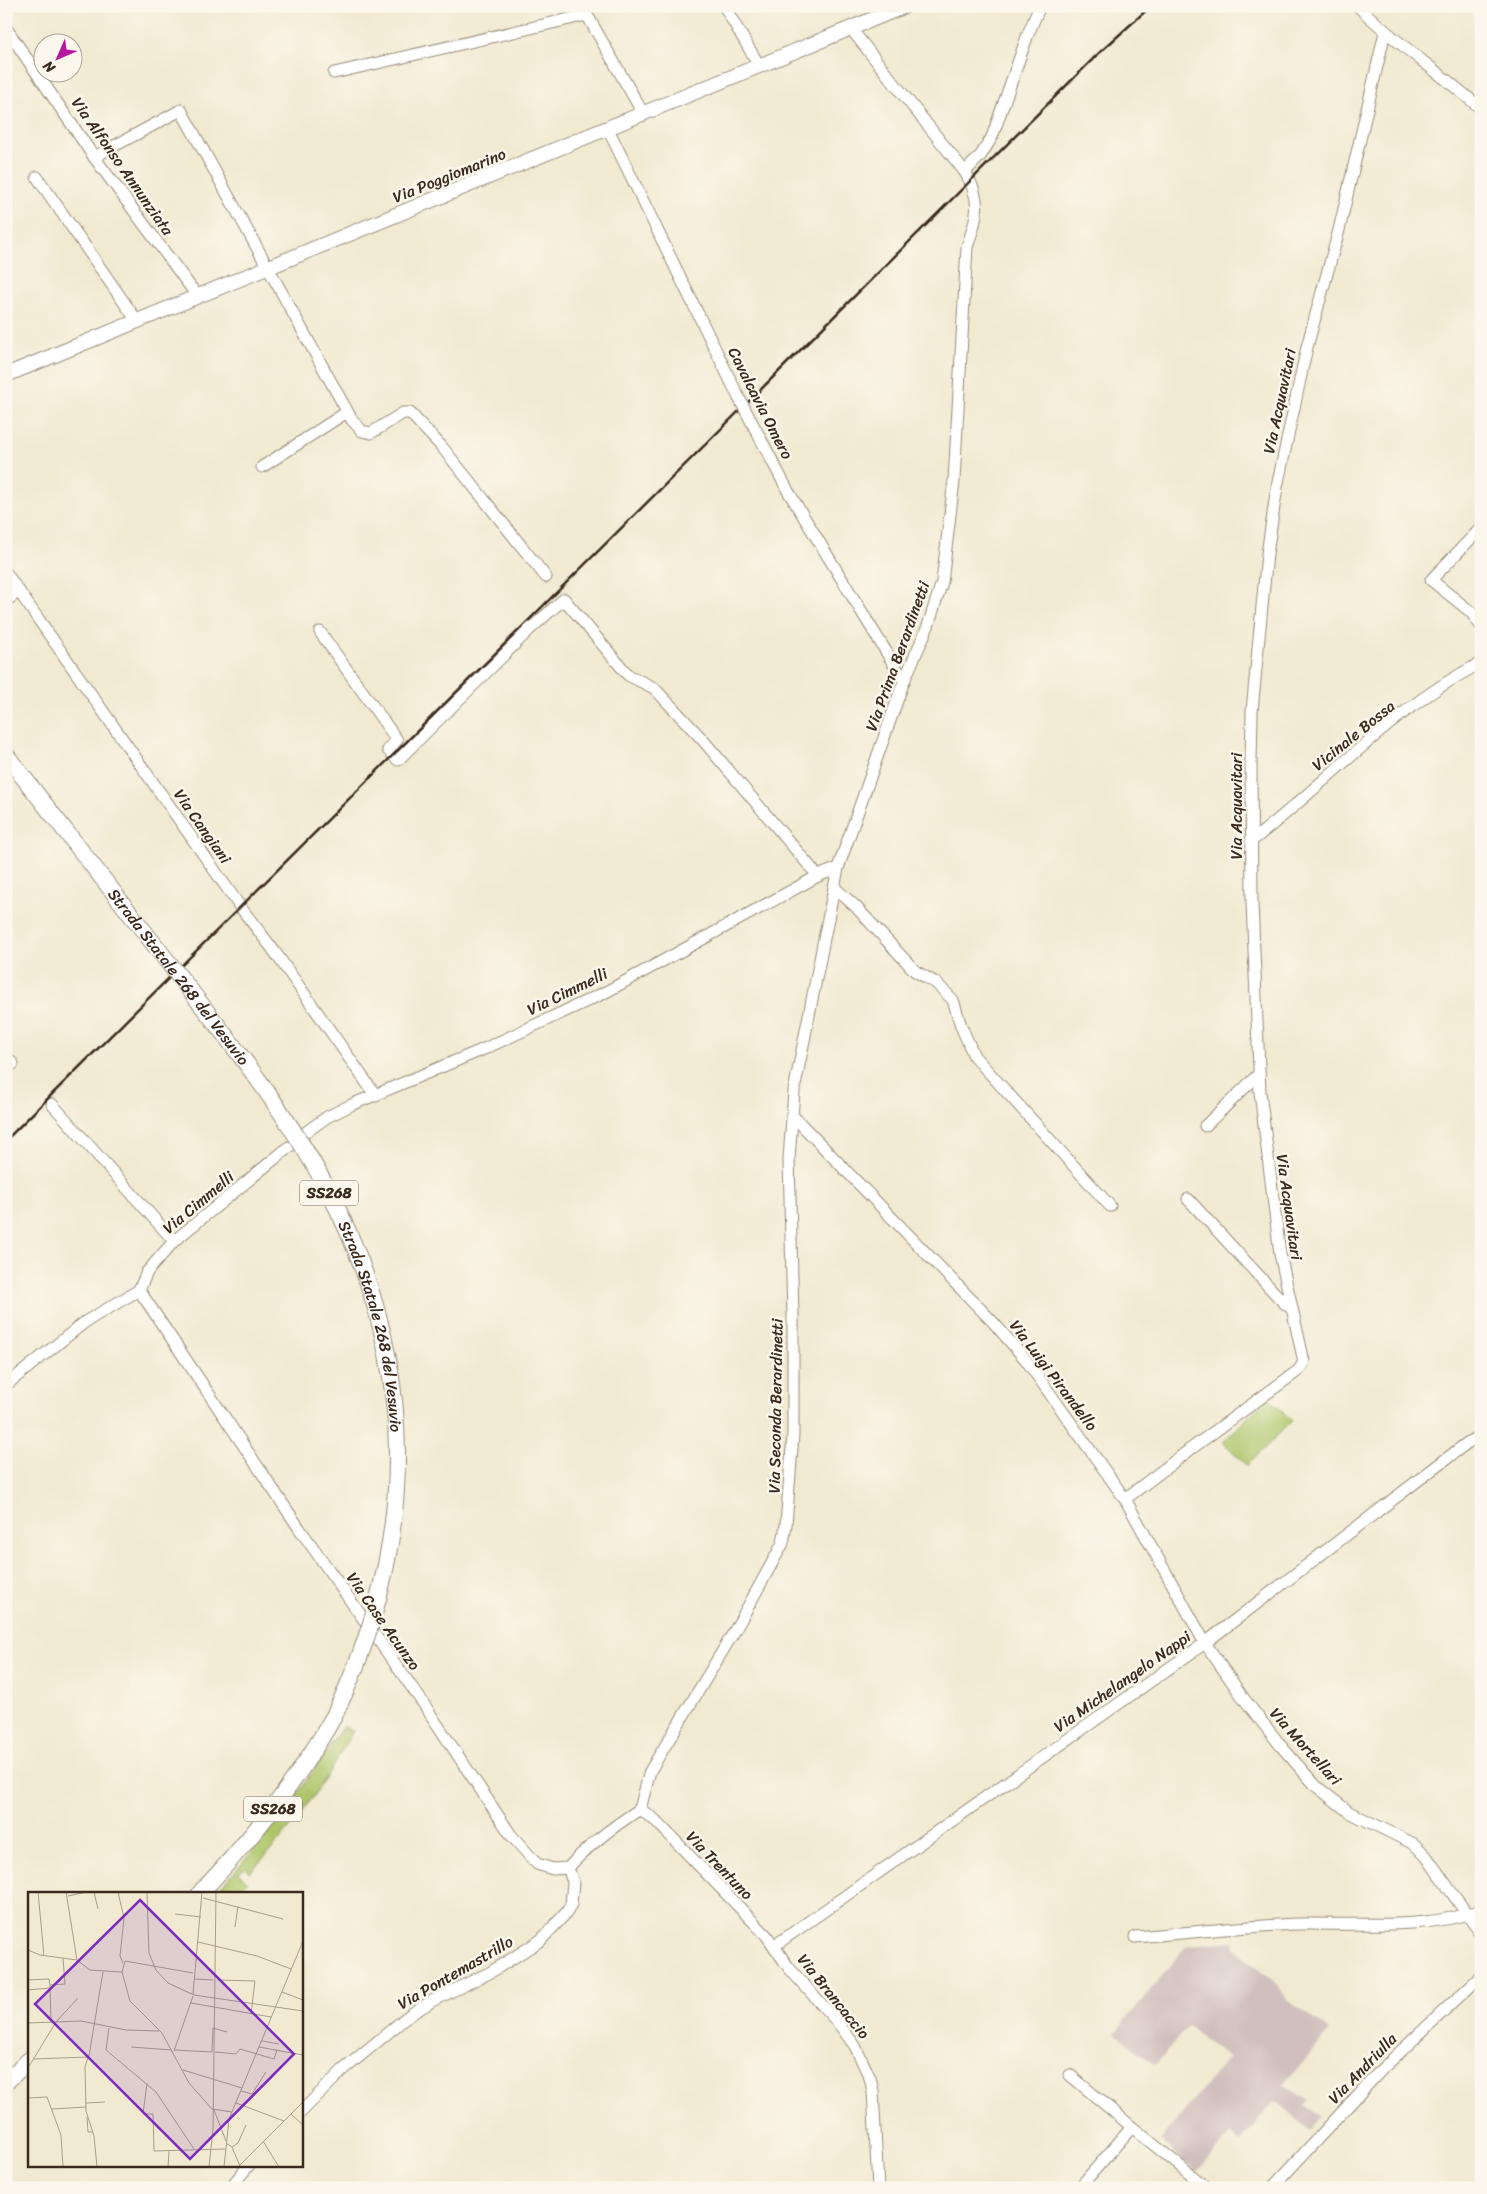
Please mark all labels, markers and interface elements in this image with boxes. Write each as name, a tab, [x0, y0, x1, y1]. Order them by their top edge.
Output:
north arrow	[32, 32, 82, 82]
text: N	[37, 54, 62, 80]
street label: Via Alfonso Annunziata	[64, 91, 182, 243]
street label: Via Poggiomarino	[388, 140, 510, 211]
street label: Cavalcavia Omero	[720, 342, 801, 465]
street label: Via Acquavitari	[1254, 345, 1305, 456]
street label: Via Prima Berardinetti	[857, 576, 938, 735]
street label: Vicinale Bossa	[1305, 692, 1402, 778]
street label: Via Acquavitari	[1222, 752, 1251, 859]
street label: Via Cangiani	[166, 783, 240, 870]
street label: Strada Statale 268 del Vesuvio	[100, 882, 257, 1072]
street label: Via Cimmelli	[522, 959, 613, 1024]
street label: Via Acquavitari	[1268, 1152, 1311, 1263]
street label: Via Cimmelli	[156, 1163, 241, 1241]
road number: SS268	[300, 1180, 358, 1206]
street label: Strada Statale 268 del Vesuvio	[330, 1216, 410, 1433]
street label: Via Luigi Pirandello	[1002, 1313, 1105, 1437]
street label: Via Seconda Berardinetti	[759, 1318, 792, 1494]
street label: Via Case Acunzo	[339, 1566, 429, 1677]
street label: Via Michelangelo Nappi	[1047, 1622, 1198, 1740]
street label: Via Mortellari	[1262, 1700, 1349, 1793]
road number: SS268	[244, 1796, 302, 1822]
street label: Via Trentuno	[679, 1824, 761, 1907]
inset map	[28, 1892, 302, 2166]
street label: Via Pontemastrillo	[392, 1927, 519, 2018]
street label: Via Brancaccio	[790, 1947, 878, 2046]
street label: Via Andriulla	[1321, 2025, 1405, 2111]

